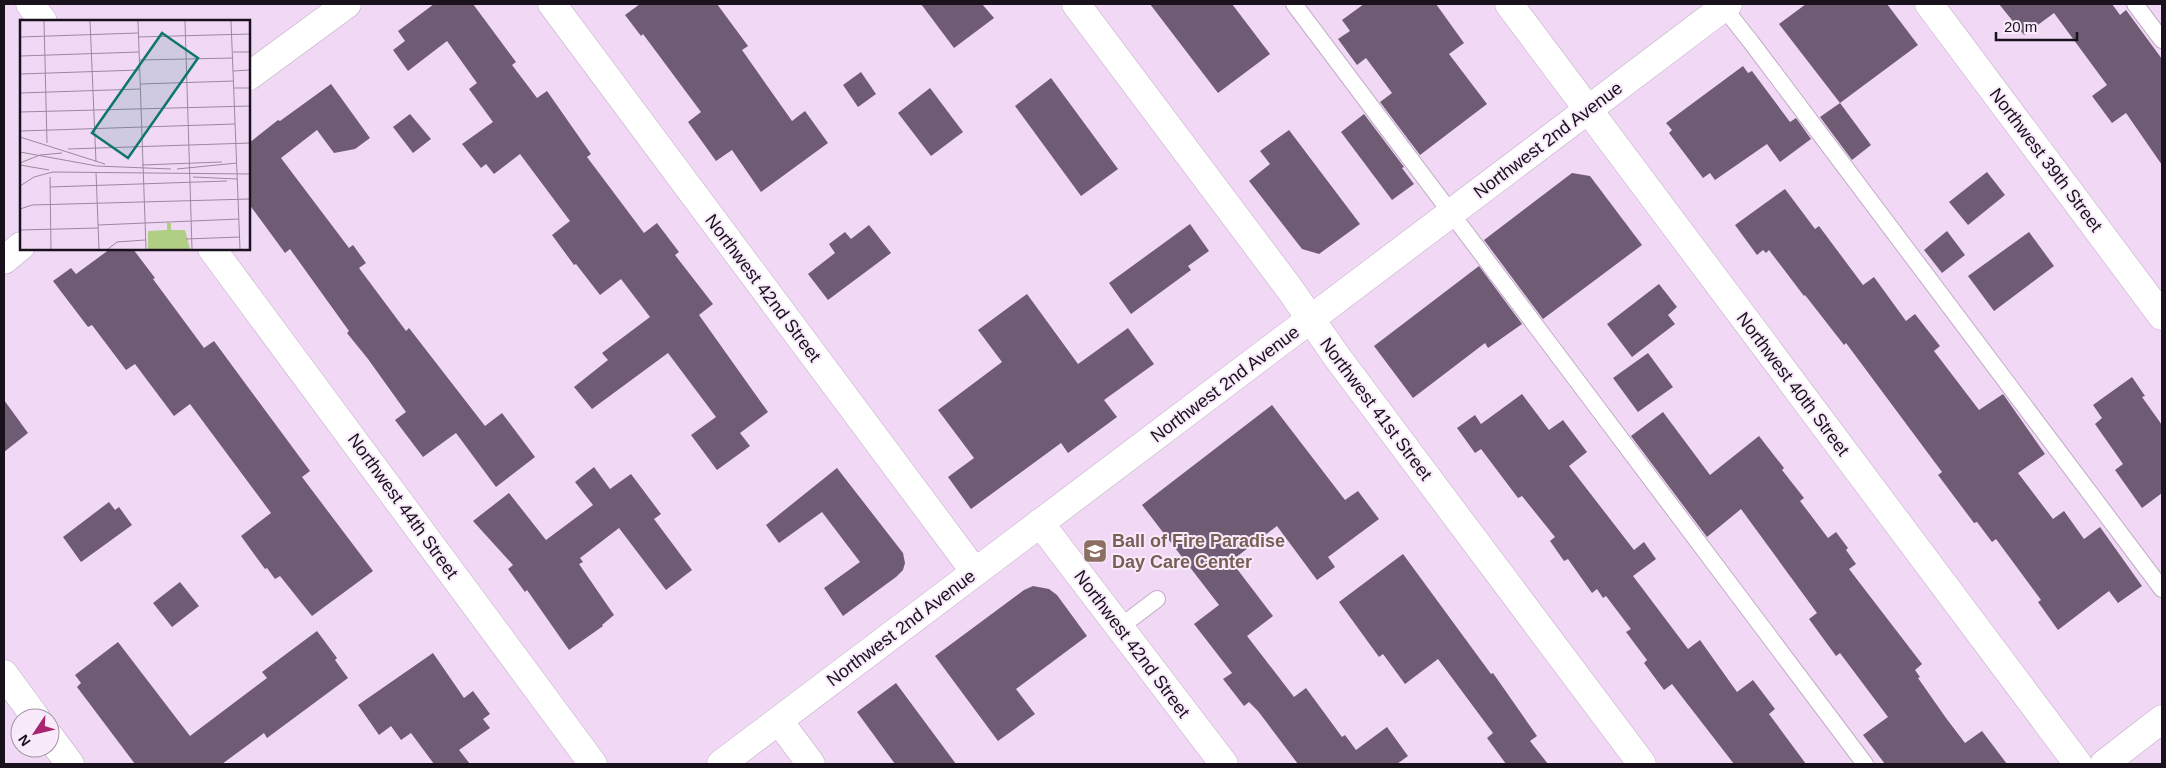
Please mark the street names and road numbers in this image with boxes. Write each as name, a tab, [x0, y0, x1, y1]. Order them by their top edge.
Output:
street label: Northwest 2nd Avenue	[1470, 78, 1626, 202]
street label: Northwest 39th Street	[1986, 84, 2106, 236]
street label: Northwest 42nd Street	[701, 210, 825, 366]
street label: Northwest 40th Street	[1733, 308, 1853, 460]
street label: Northwest 2nd Avenue	[1147, 322, 1303, 446]
street label: Northwest 41st Street	[1316, 334, 1436, 484]
street label: Northwest 44th Street	[344, 430, 462, 582]
street label: Northwest 2nd Avenue	[823, 566, 979, 690]
street label: Northwest 42nd Street	[1070, 566, 1194, 722]

